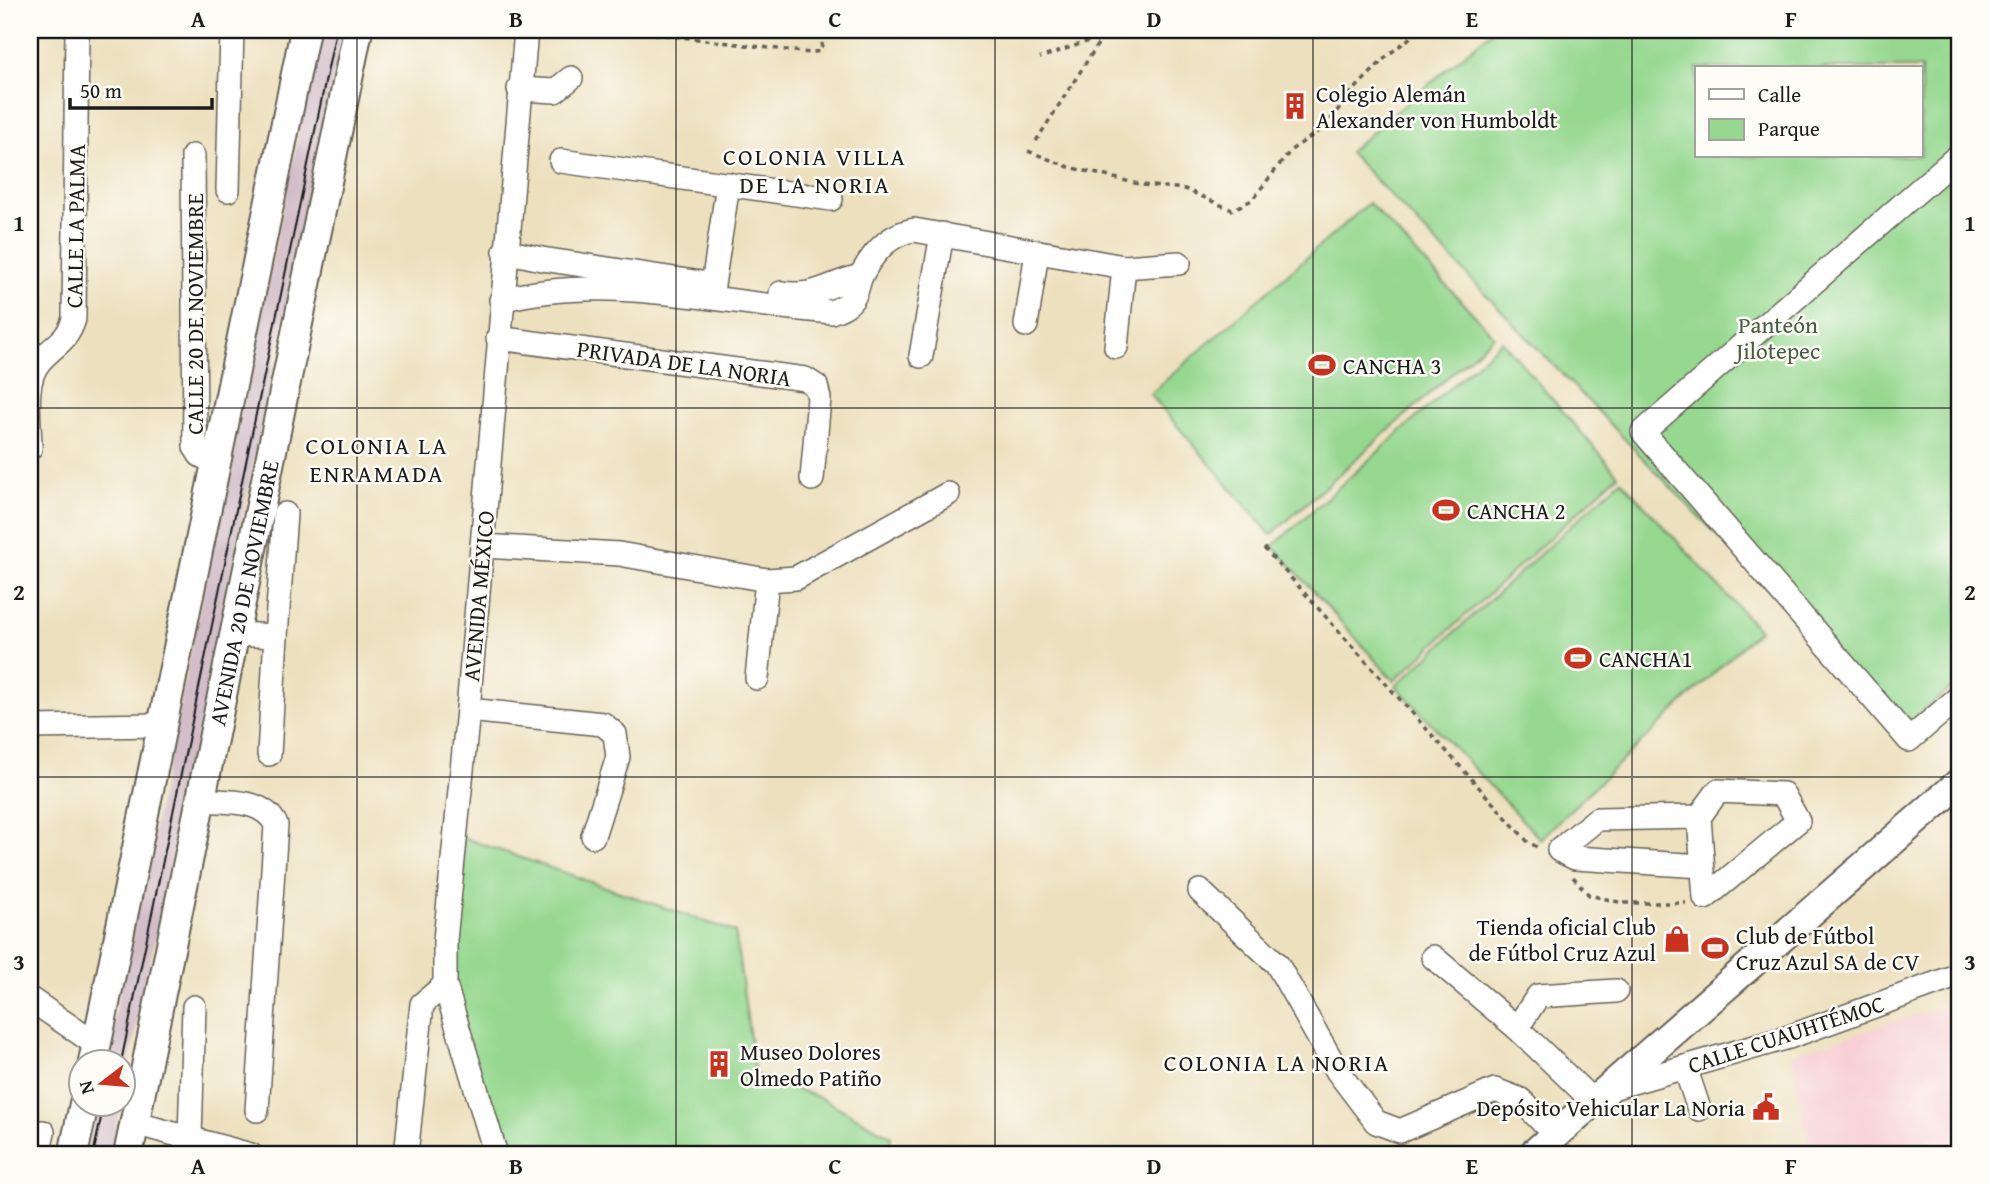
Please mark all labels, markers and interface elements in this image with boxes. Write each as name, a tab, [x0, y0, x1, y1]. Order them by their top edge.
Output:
text: A	[191, 2, 206, 35]
text: B	[509, 2, 523, 35]
text: C	[828, 2, 842, 35]
text: D	[1147, 2, 1162, 35]
text: E	[1466, 2, 1478, 35]
text: F	[1785, 2, 1797, 35]
scale bar	[70, 66, 212, 110]
legend	[1695, 66, 1923, 158]
text: 50 m	[80, 75, 122, 106]
place label: Colegio Alemán Alexander von Humboldt	[1316, 77, 1558, 136]
text: Calle	[1758, 79, 1801, 110]
building icon: Colegio Alemán Alexander von Humboldt	[1280, 91, 1310, 121]
text: Parque	[1758, 113, 1820, 144]
district label: COLONIA VILLA DE LA NORIA	[723, 139, 907, 202]
street label: CALLE LA PALMA	[57, 144, 93, 308]
street label: CALLE 20 DE NOVIEMBRE	[178, 193, 211, 435]
text: 1	[13, 206, 25, 239]
text: 1	[1964, 206, 1976, 239]
park label: Panteón Jilotepec	[1733, 308, 1820, 367]
street label: PRIVADA DE LA NORIA	[575, 332, 793, 394]
place label: CANCHA 3	[1343, 349, 1442, 382]
sports icon: CANCHA 3	[1307, 350, 1337, 380]
district label: COLONIA LA ENRAMADA	[305, 428, 449, 491]
street label: AVENIDA 20 DE NOVIEMBRE	[200, 457, 286, 728]
place label: CANCHA 2	[1467, 494, 1566, 527]
sports icon: CANCHA 2	[1431, 495, 1461, 525]
street label: AVENIDA MÉXICO	[454, 509, 502, 683]
text: 2	[13, 575, 25, 608]
text: 2	[1964, 575, 1976, 608]
place label: CANCHA1	[1599, 642, 1693, 675]
sports icon: CANCHA1	[1563, 643, 1593, 673]
place label: Tienda oficial Club de Fútbol Cruz Azul	[1468, 910, 1656, 969]
place label: Club de Fútbol Cruz Azul SA de CV	[1736, 919, 1919, 978]
shop icon: Tienda oficial Club de Fútbol Cruz Azul	[1662, 924, 1692, 954]
sports icon: Club de Fútbol Cruz Azul SA de CV	[1700, 933, 1730, 963]
text: 3	[13, 945, 25, 978]
text: 3	[1964, 945, 1976, 978]
street label: CALLE CUAUHTÉMOC	[1684, 987, 1888, 1081]
place label: Museo Dolores Olmedo Patiño	[740, 1035, 882, 1094]
district label: COLONIA LA NORIA	[1164, 1045, 1390, 1080]
north arrow	[66, 1048, 136, 1118]
building icon: Museo Dolores Olmedo Patiño	[704, 1049, 734, 1079]
text: N	[70, 1077, 101, 1098]
place label: Depósito Vehicular La Noria	[1476, 1091, 1745, 1124]
public building icon: Depósito Vehicular La Noria	[1751, 1092, 1781, 1122]
text: A	[191, 1149, 206, 1182]
text: B	[509, 1149, 523, 1182]
text: C	[828, 1149, 842, 1182]
text: D	[1147, 1149, 1162, 1182]
text: E	[1466, 1149, 1478, 1182]
text: F	[1785, 1149, 1797, 1182]

